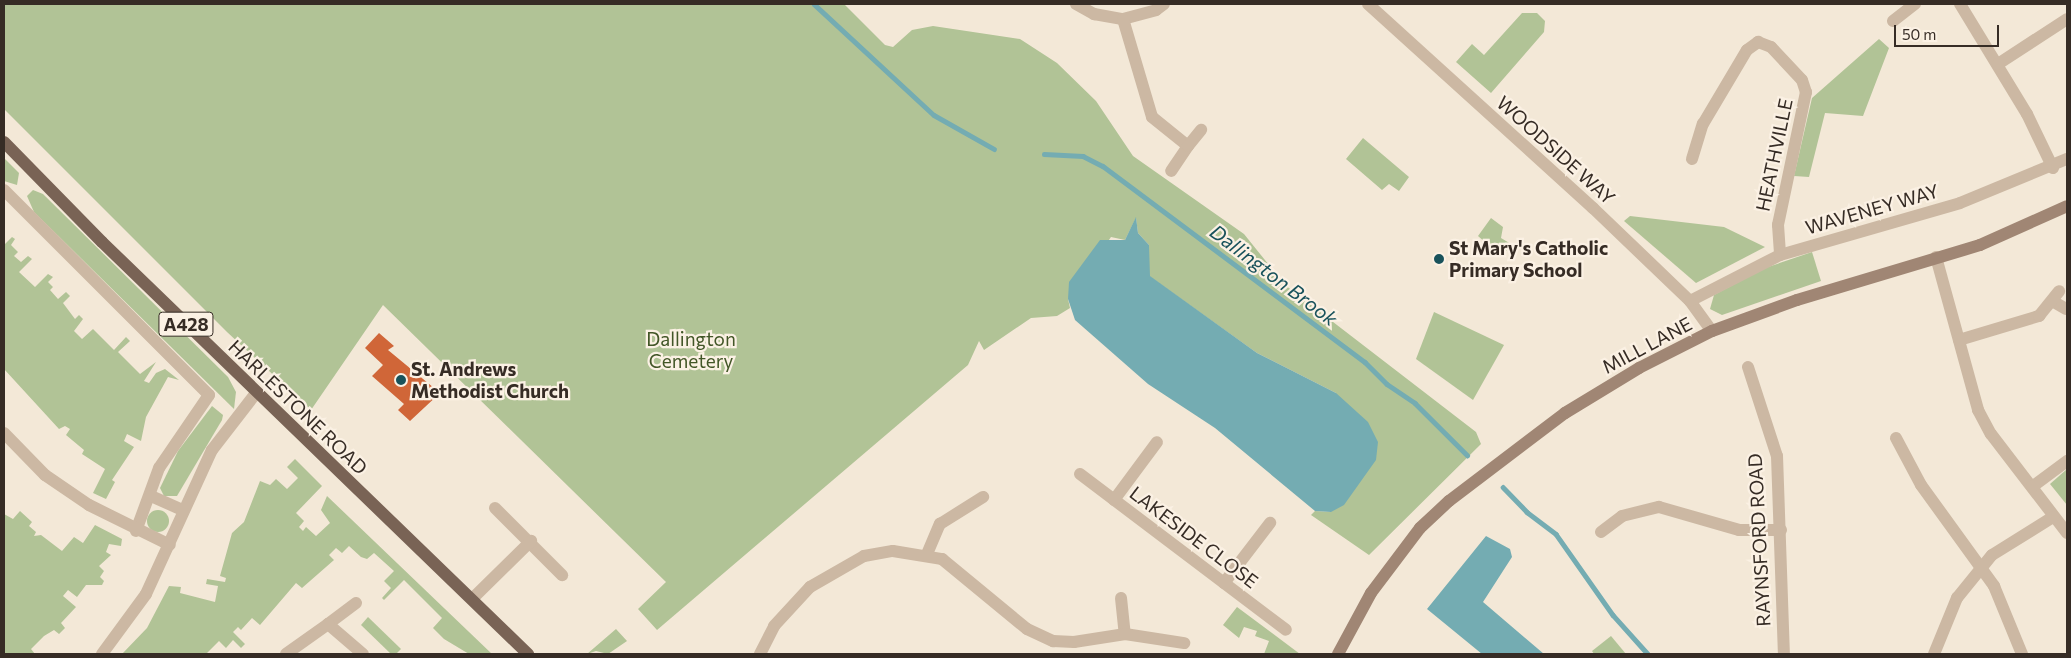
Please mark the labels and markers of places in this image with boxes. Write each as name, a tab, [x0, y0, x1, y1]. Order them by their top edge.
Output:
place label: St Mary's Catholic Primary School	[1449, 237, 1608, 281]
marker: St Mary's Catholic Primary School	[1433, 253, 1445, 265]
place label: St. Andrews Methodist Church	[411, 358, 569, 402]
marker: St. Andrews Methodist Church	[395, 374, 407, 386]

